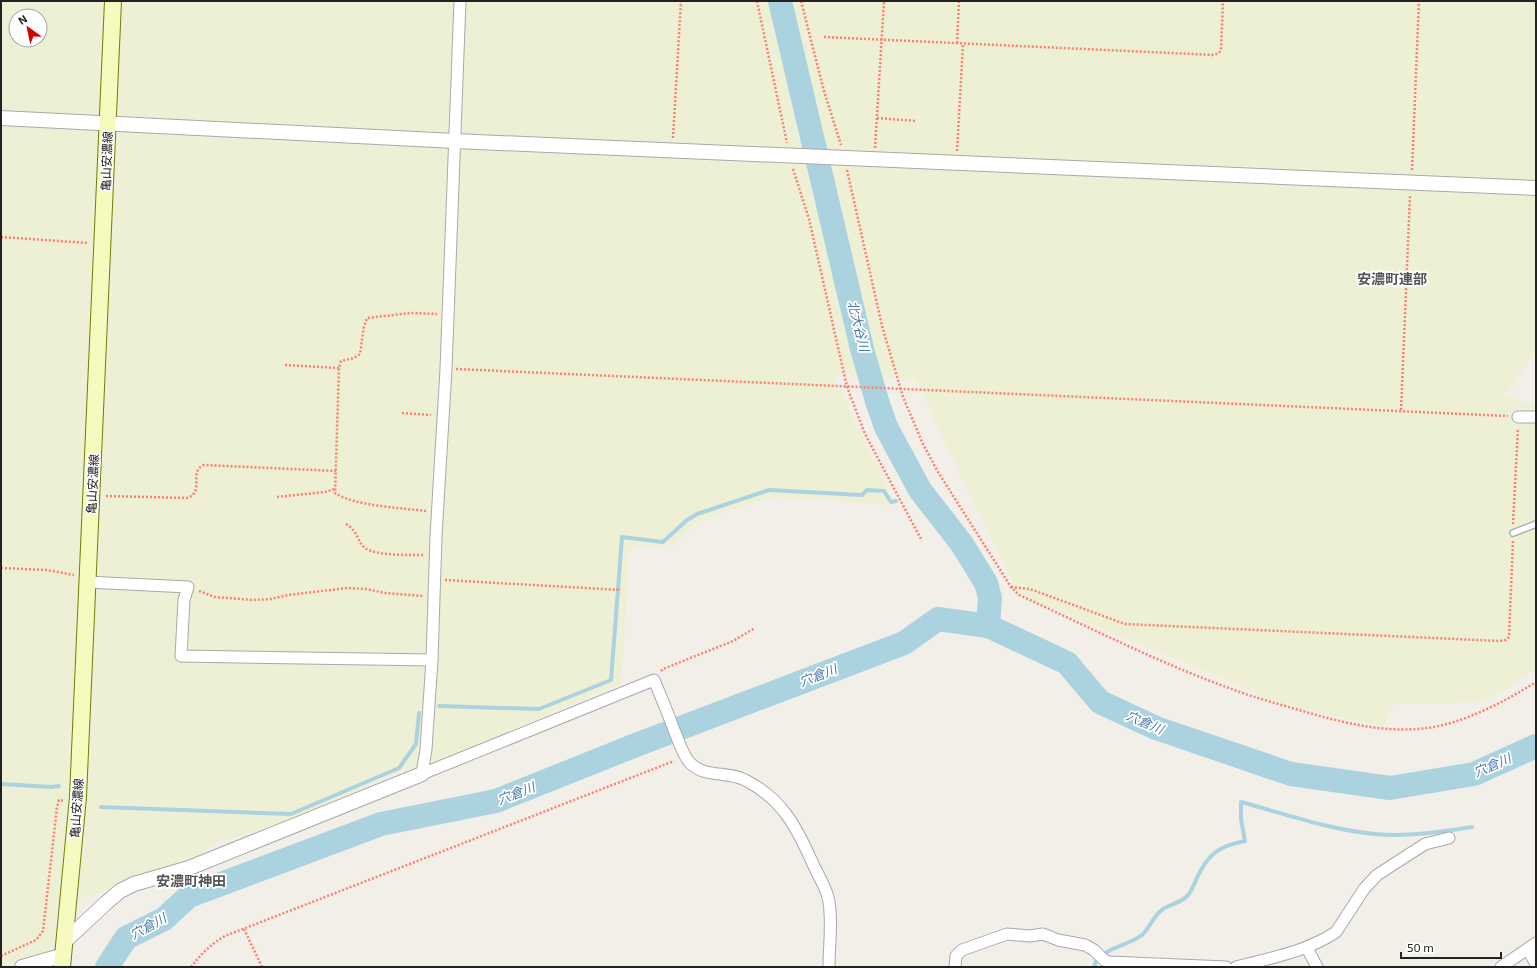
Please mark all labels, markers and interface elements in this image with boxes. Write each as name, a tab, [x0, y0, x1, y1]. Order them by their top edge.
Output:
north arrow	[8, 8, 48, 48]
text: N	[15, 12, 29, 27]
street label: 亀山安濃線	[98, 131, 114, 191]
district label: 安濃町連部	[1357, 270, 1427, 287]
water label: 北大谷川	[845, 299, 874, 355]
street label: 亀山安濃線	[83, 454, 101, 514]
water label: 穴倉川	[797, 660, 841, 689]
water label: 穴倉川	[1124, 707, 1168, 738]
water label: 穴倉川	[1471, 749, 1515, 780]
street label: 亀山安濃線	[67, 778, 85, 838]
water label: 穴倉川	[495, 778, 539, 807]
district label: 安濃町神田	[156, 872, 226, 889]
water label: 穴倉川	[127, 909, 171, 942]
scale bar	[1401, 934, 1501, 960]
text: 50 m	[1407, 940, 1434, 954]

